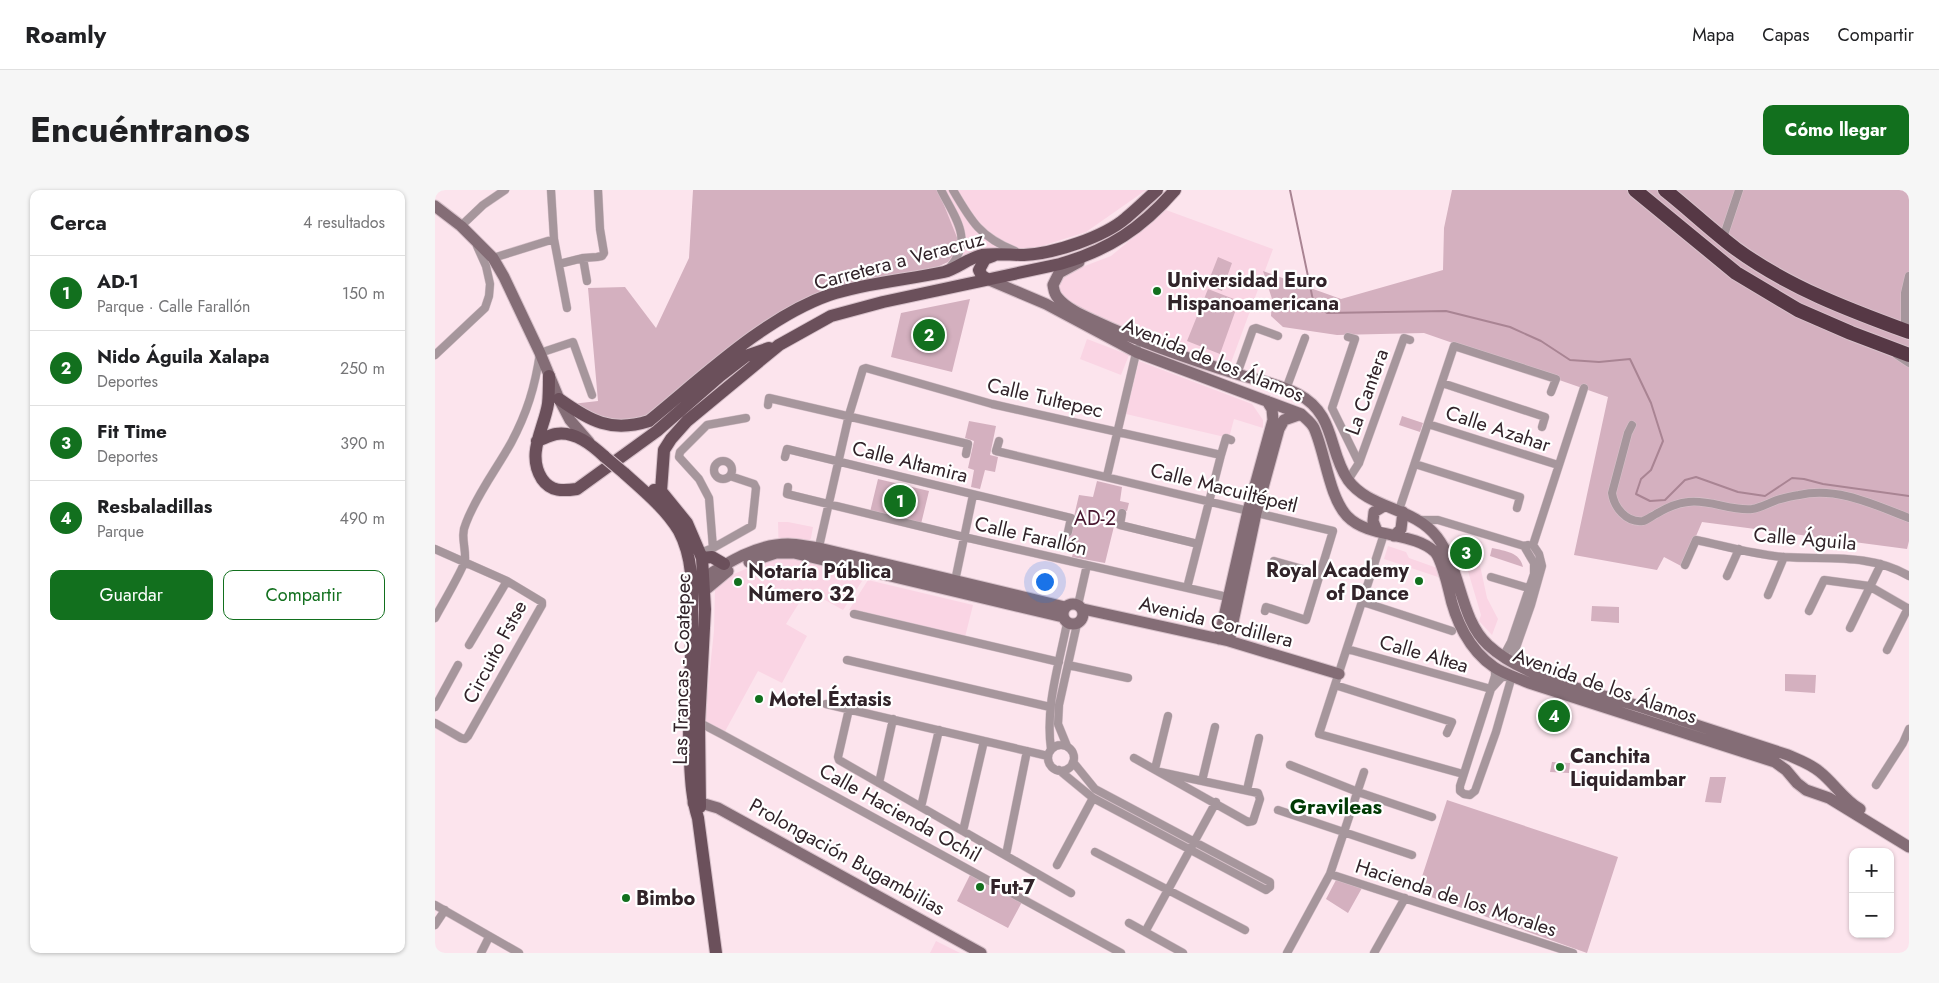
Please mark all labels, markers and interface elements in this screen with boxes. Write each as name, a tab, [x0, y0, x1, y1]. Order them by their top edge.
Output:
text: Roamly	[25, 17, 106, 52]
text: Mapa	[1692, 22, 1734, 48]
text: Capas	[1762, 22, 1810, 48]
text: Compartir	[1838, 22, 1914, 48]
text: Encuéntranos	[30, 105, 250, 155]
button: Cómo llegar	[1763, 105, 1909, 155]
text: Cerca	[50, 208, 107, 238]
text: 4 resultados	[303, 211, 385, 234]
street label: Carretera a Veracruz	[811, 224, 987, 298]
place label: Universidad Euro Hispanoamericana	[1167, 266, 1339, 318]
text: AD-1	[97, 268, 139, 295]
text: 1	[62, 282, 70, 305]
text: 150 m	[342, 282, 385, 305]
marker: Universidad Euro Hispanoamericana	[1151, 285, 1163, 297]
text: Parque · Calle Farallón	[97, 295, 250, 318]
street label: Avenida de los Álamos	[1118, 310, 1308, 410]
pin: 2	[913, 316, 945, 354]
text: Nido Águila Xalapa	[97, 343, 269, 370]
street label: La Cantera	[1338, 345, 1396, 439]
text: 2	[61, 357, 71, 380]
text: 250 m	[340, 357, 385, 380]
text: Deportes	[97, 370, 158, 393]
street label: Calle Tultepec	[984, 371, 1106, 425]
street label: Calle Azahar	[1442, 398, 1554, 460]
text: Fit Time	[97, 418, 167, 445]
text: 3	[61, 432, 71, 455]
text: 390 m	[340, 432, 385, 455]
street label: Calle Altamira	[849, 434, 971, 490]
text: Deportes	[97, 445, 158, 468]
street label: Calle Macuiltépetl	[1147, 456, 1301, 520]
pin: 1	[884, 482, 916, 520]
text: Resbaladillas	[97, 493, 212, 520]
park label: AD-2	[1074, 504, 1116, 533]
text: 4	[60, 507, 72, 530]
text: 490 m	[340, 507, 385, 530]
street label: Calle Farallón	[972, 509, 1090, 563]
text: Parque	[97, 520, 144, 543]
street label: Calle Águila	[1752, 520, 1858, 558]
pin: 3	[1450, 534, 1482, 572]
place label: Royal Academy of Dance	[1266, 556, 1410, 608]
place label: Notaría Pública Número 32	[748, 557, 891, 609]
your location	[1032, 569, 1058, 595]
button: Guardar	[50, 570, 213, 620]
button: Compartir	[223, 570, 385, 620]
street label: Las Trancas - Coatepec	[666, 573, 698, 765]
marker: Royal Academy of Dance	[1413, 575, 1425, 587]
marker: Notaría Pública Número 32	[732, 576, 744, 588]
street label: Avenida Cordillera	[1136, 589, 1296, 655]
street label: Circuito Fstse	[456, 595, 534, 709]
street label: Calle Altea	[1376, 627, 1472, 681]
street label: Avenida de los Álamos	[1509, 641, 1701, 731]
place label: Motel Éxtasis	[769, 684, 891, 714]
marker: Motel Éxtasis	[753, 693, 765, 705]
pin: 4	[1538, 697, 1570, 735]
place label: Canchita Liquidambar	[1570, 742, 1687, 794]
street label: Calle Hacienda Ochil	[814, 756, 986, 870]
marker: Canchita Liquidambar	[1554, 761, 1566, 773]
street label: Prolongación Bugambilias	[744, 791, 950, 923]
district label: Gravileas	[1290, 792, 1383, 822]
map controls	[1849, 848, 1894, 938]
button: +	[1849, 848, 1894, 893]
street label: Hacienda de los Morales	[1351, 852, 1561, 944]
place label: Fut-7	[990, 873, 1036, 902]
marker: Fut-7	[974, 881, 986, 893]
place label: Bimbo	[636, 884, 696, 913]
marker: Bimbo	[620, 892, 632, 904]
button: −	[1849, 893, 1894, 938]

